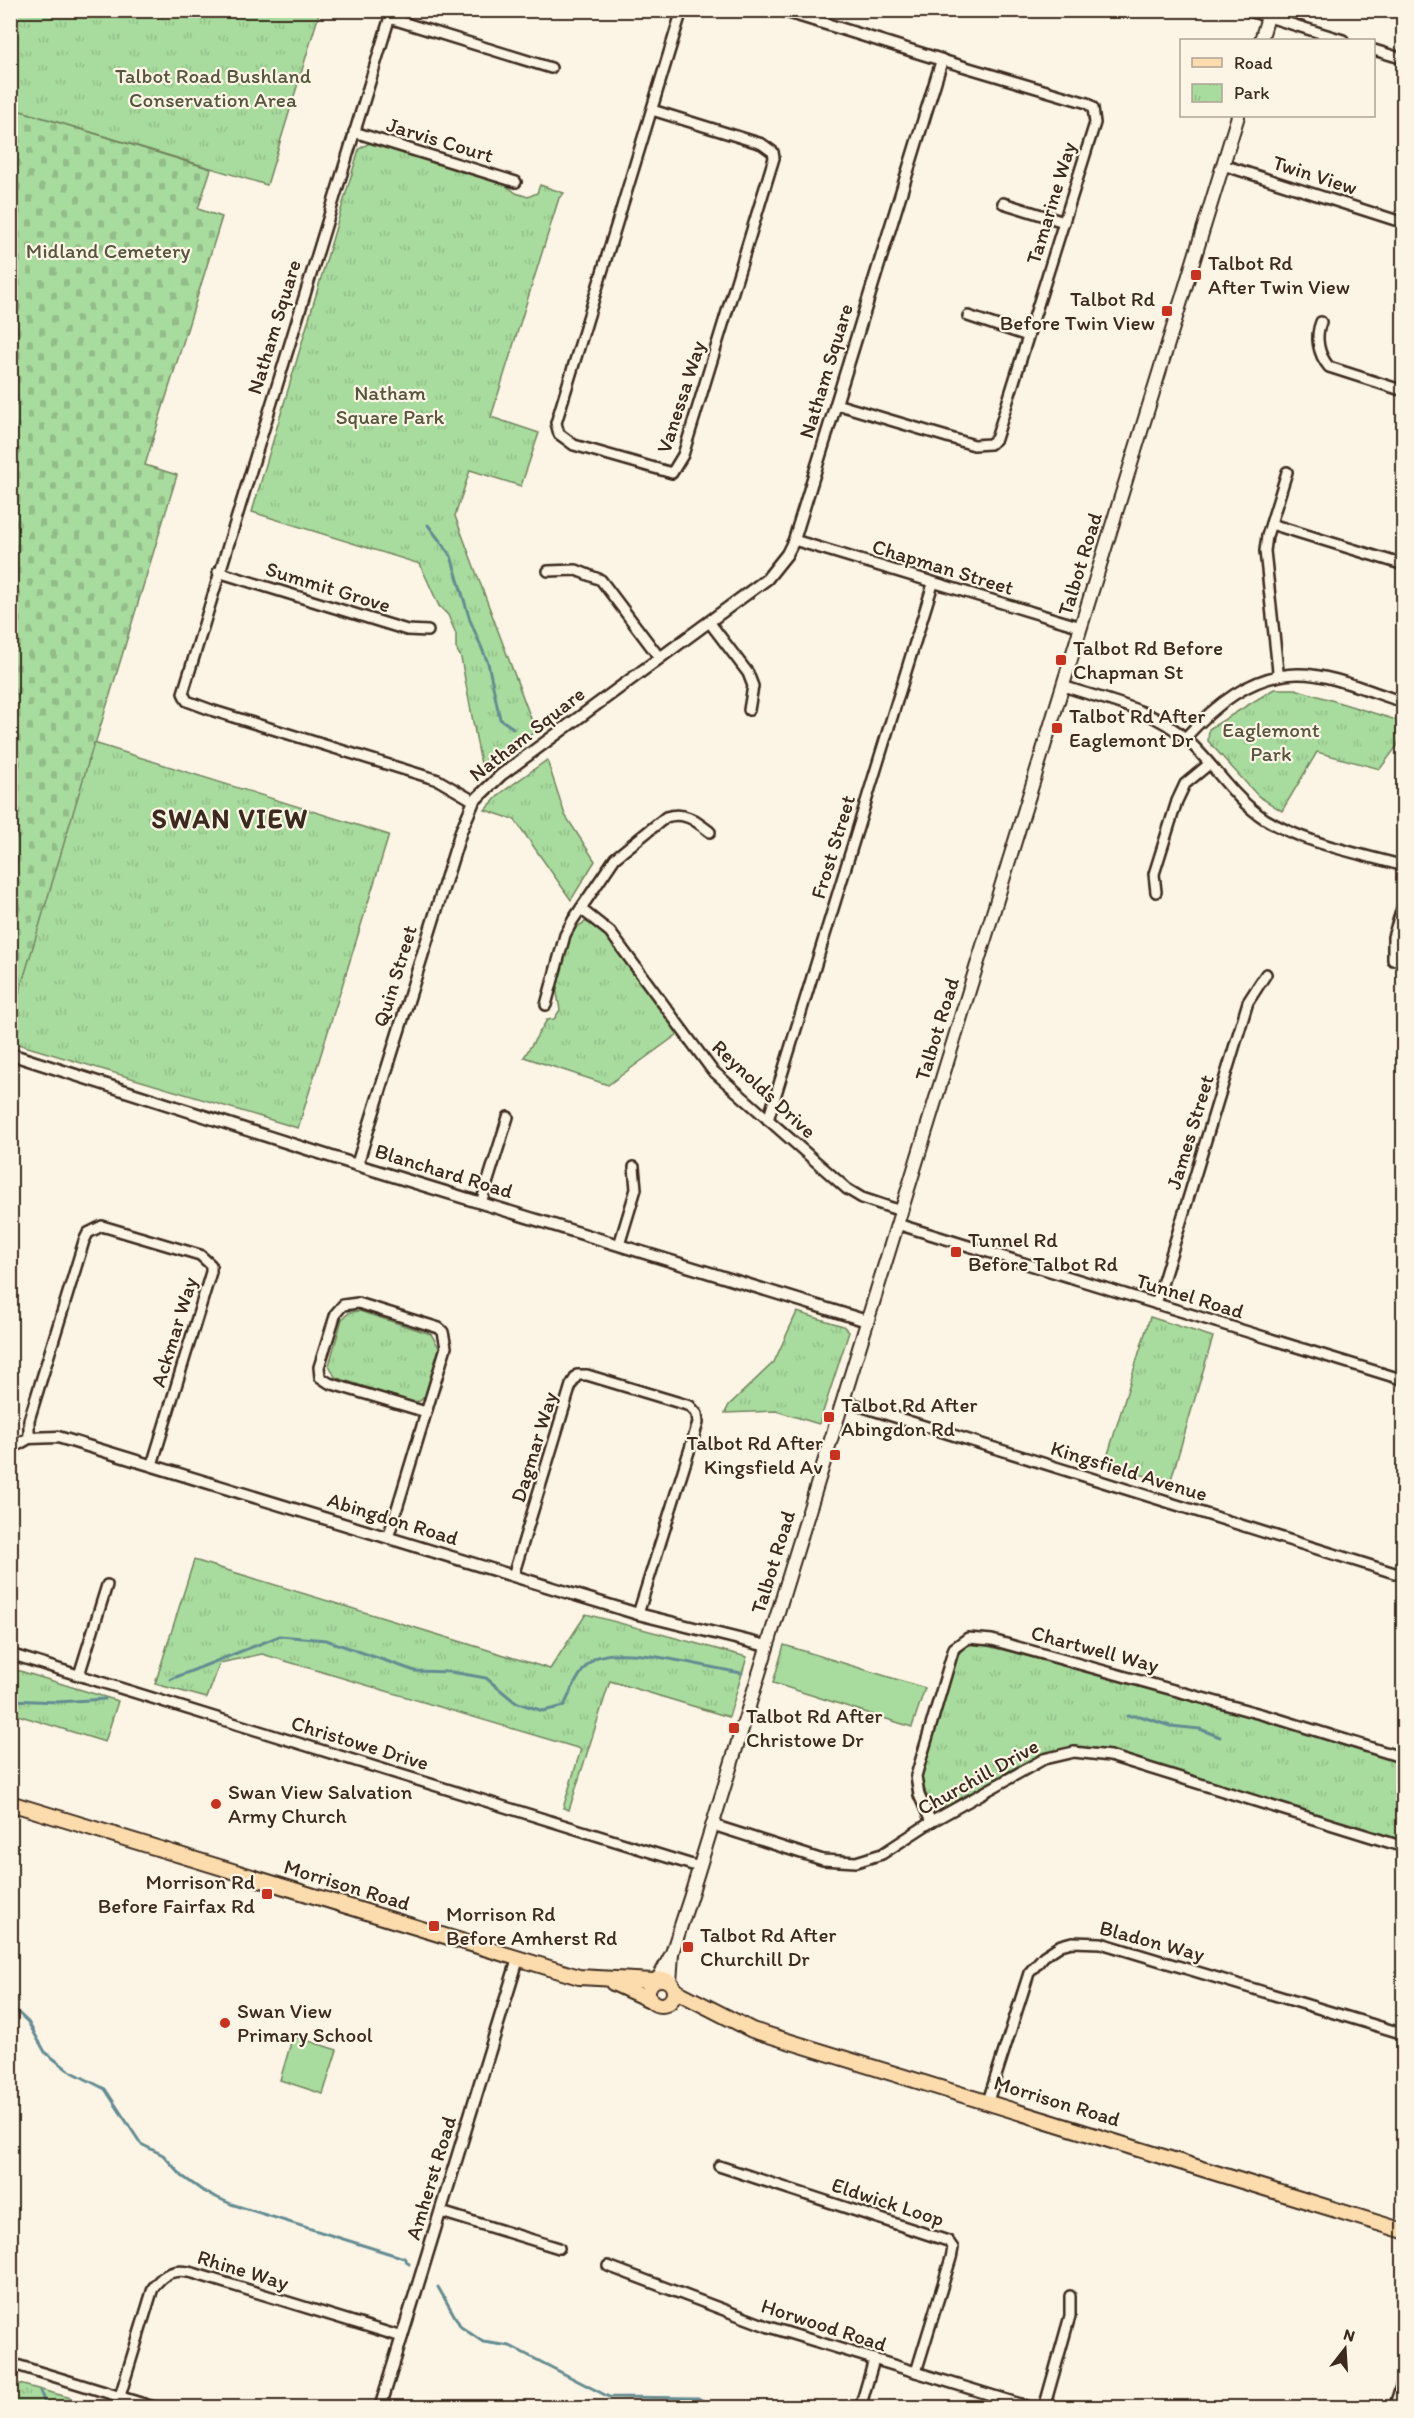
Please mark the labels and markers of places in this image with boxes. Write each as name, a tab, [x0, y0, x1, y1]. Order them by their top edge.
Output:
place label: Talbot Rd After Twin View	[1208, 250, 1350, 299]
marker: Talbot Rd After Twin View	[1189, 268, 1203, 282]
place label: Talbot Rd Before Twin View	[1000, 286, 1155, 335]
marker: Talbot Rd Before Twin View	[1160, 304, 1174, 318]
place label: Talbot Rd Before Chapman St	[1073, 635, 1223, 684]
marker: Talbot Rd Before Chapman St	[1054, 653, 1068, 667]
place label: Talbot Rd After Eaglemont Dr	[1069, 703, 1206, 752]
marker: Talbot Rd After Eaglemont Dr	[1050, 721, 1064, 735]
place label: Tunnel Rd Before Talbot Rd	[968, 1227, 1118, 1276]
marker: Tunnel Rd Before Talbot Rd	[949, 1245, 963, 1259]
place label: Talbot Rd After Abingdon Rd	[841, 1392, 978, 1441]
marker: Talbot Rd After Abingdon Rd	[822, 1410, 836, 1424]
place label: Talbot Rd After Kingsfield Av	[687, 1430, 823, 1479]
marker: Talbot Rd After Kingsfield Av	[828, 1448, 842, 1462]
place label: Talbot Rd After Christowe Dr	[746, 1703, 883, 1752]
marker: Talbot Rd After Christowe Dr	[727, 1721, 741, 1735]
place label: Swan View Salvation Army Church	[228, 1779, 412, 1828]
marker: Swan View Salvation Army Church	[209, 1797, 223, 1811]
place label: Morrison Rd Before Fairfax Rd	[98, 1869, 256, 1918]
marker: Morrison Rd Before Fairfax Rd	[260, 1887, 274, 1901]
place label: Morrison Rd Before Amherst Rd	[446, 1901, 617, 1950]
marker: Morrison Rd Before Amherst Rd	[427, 1919, 441, 1933]
place label: Talbot Rd After Churchill Dr	[700, 1922, 837, 1971]
marker: Talbot Rd After Churchill Dr	[681, 1940, 695, 1954]
place label: Swan View Primary School	[237, 1998, 373, 2047]
marker: Swan View Primary School	[218, 2016, 232, 2030]

